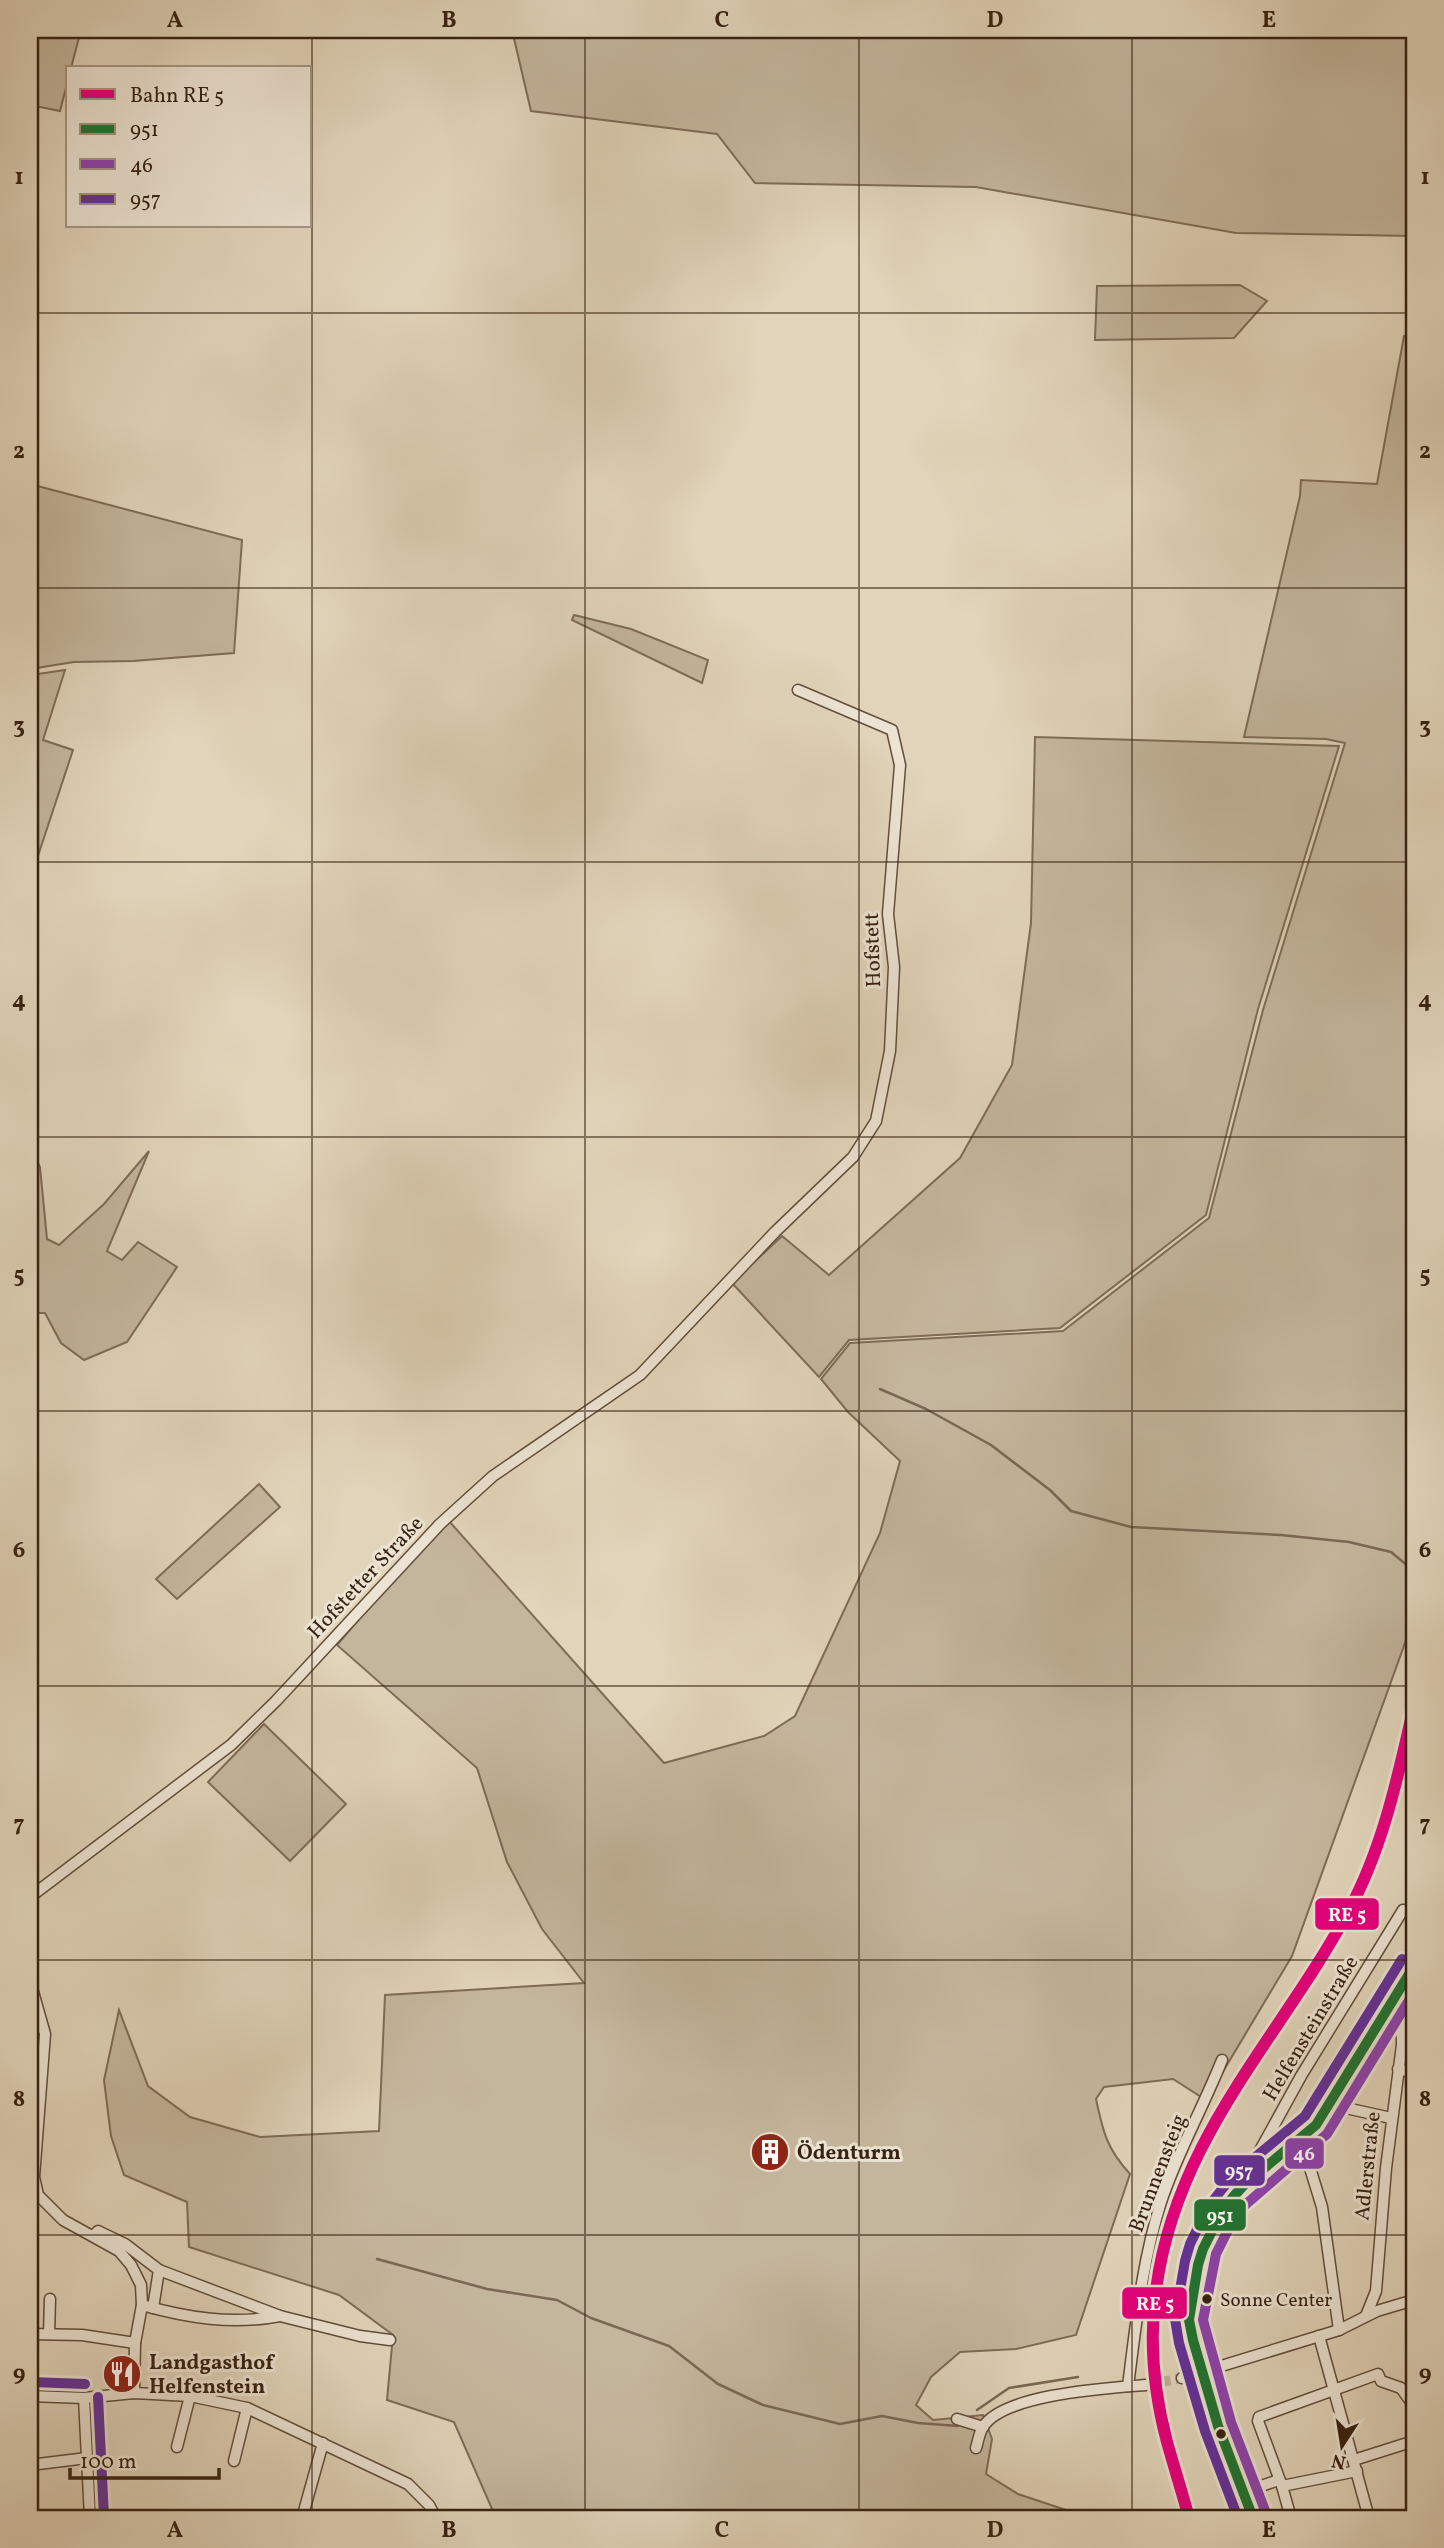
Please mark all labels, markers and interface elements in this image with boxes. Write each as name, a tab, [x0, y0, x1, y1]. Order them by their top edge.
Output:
text: A	[167, 5, 183, 37]
text: B	[441, 5, 457, 37]
text: C	[715, 5, 729, 37]
text: D	[987, 5, 1004, 37]
text: E	[1262, 5, 1276, 37]
legend	[66, 66, 312, 228]
text: Bahn RE 5	[130, 82, 224, 111]
text: 951	[130, 116, 159, 145]
text: 46	[130, 152, 153, 181]
text: 1	[14, 162, 24, 194]
text: 1	[1420, 162, 1430, 194]
text: 957	[130, 186, 161, 215]
text: 2	[13, 436, 25, 468]
text: 2	[1419, 436, 1431, 468]
text: 3	[13, 711, 25, 743]
text: 3	[1419, 711, 1431, 743]
street label: Hofstett	[858, 912, 889, 988]
text: 4	[12, 985, 26, 1017]
text: 4	[1418, 985, 1432, 1017]
text: 5	[13, 1260, 25, 1292]
text: 5	[1419, 1260, 1431, 1292]
street label: Hofstetter Straße	[302, 1510, 431, 1646]
text: 6	[13, 1535, 25, 1567]
text: 6	[1419, 1535, 1431, 1567]
text: 7	[14, 1809, 25, 1841]
text: 7	[1420, 1809, 1431, 1841]
line badge: RE 5	[1314, 1897, 1380, 1931]
text: RE 5	[1328, 1903, 1366, 1929]
street label: Helfensteinstraße	[1256, 1951, 1366, 2107]
text: 8	[13, 2084, 25, 2116]
text: 8	[1419, 2084, 1431, 2116]
street label: Brunnensteig	[1123, 2110, 1194, 2237]
street label: Adlerstraße	[1348, 2110, 1389, 2222]
building icon: Ödenturm	[749, 2131, 791, 2173]
line badge: 46	[1284, 2137, 1325, 2170]
place label: Ödenturm	[797, 2139, 901, 2168]
text: 46	[1293, 2142, 1315, 2168]
line badge: 957	[1213, 2154, 1266, 2187]
text: 957	[1225, 2159, 1253, 2185]
line badge: 951	[1193, 2198, 1247, 2232]
text: 951	[1206, 2204, 1234, 2230]
line badge: RE 5	[1121, 2286, 1188, 2320]
place label: Sonne Center	[1220, 2288, 1332, 2314]
text: RE 5	[1136, 2292, 1174, 2318]
marker: Sonne Center	[1200, 2292, 1214, 2306]
place label: Landgasthof Helfenstein	[149, 2349, 275, 2402]
restaurant icon: Landgasthof Helfenstein	[101, 2353, 143, 2395]
text: 9	[13, 2358, 25, 2390]
text: 9	[1419, 2358, 1431, 2390]
north arrow	[1308, 2412, 1378, 2482]
unlabelled marker	[1214, 2427, 1228, 2441]
scale bar	[70, 2436, 219, 2480]
text: N	[1329, 2446, 1348, 2475]
text: 100 m	[80, 2448, 137, 2477]
text: A	[167, 2515, 183, 2547]
text: B	[441, 2515, 457, 2547]
text: C	[715, 2515, 729, 2547]
text: D	[987, 2515, 1004, 2547]
text: E	[1262, 2515, 1276, 2547]

